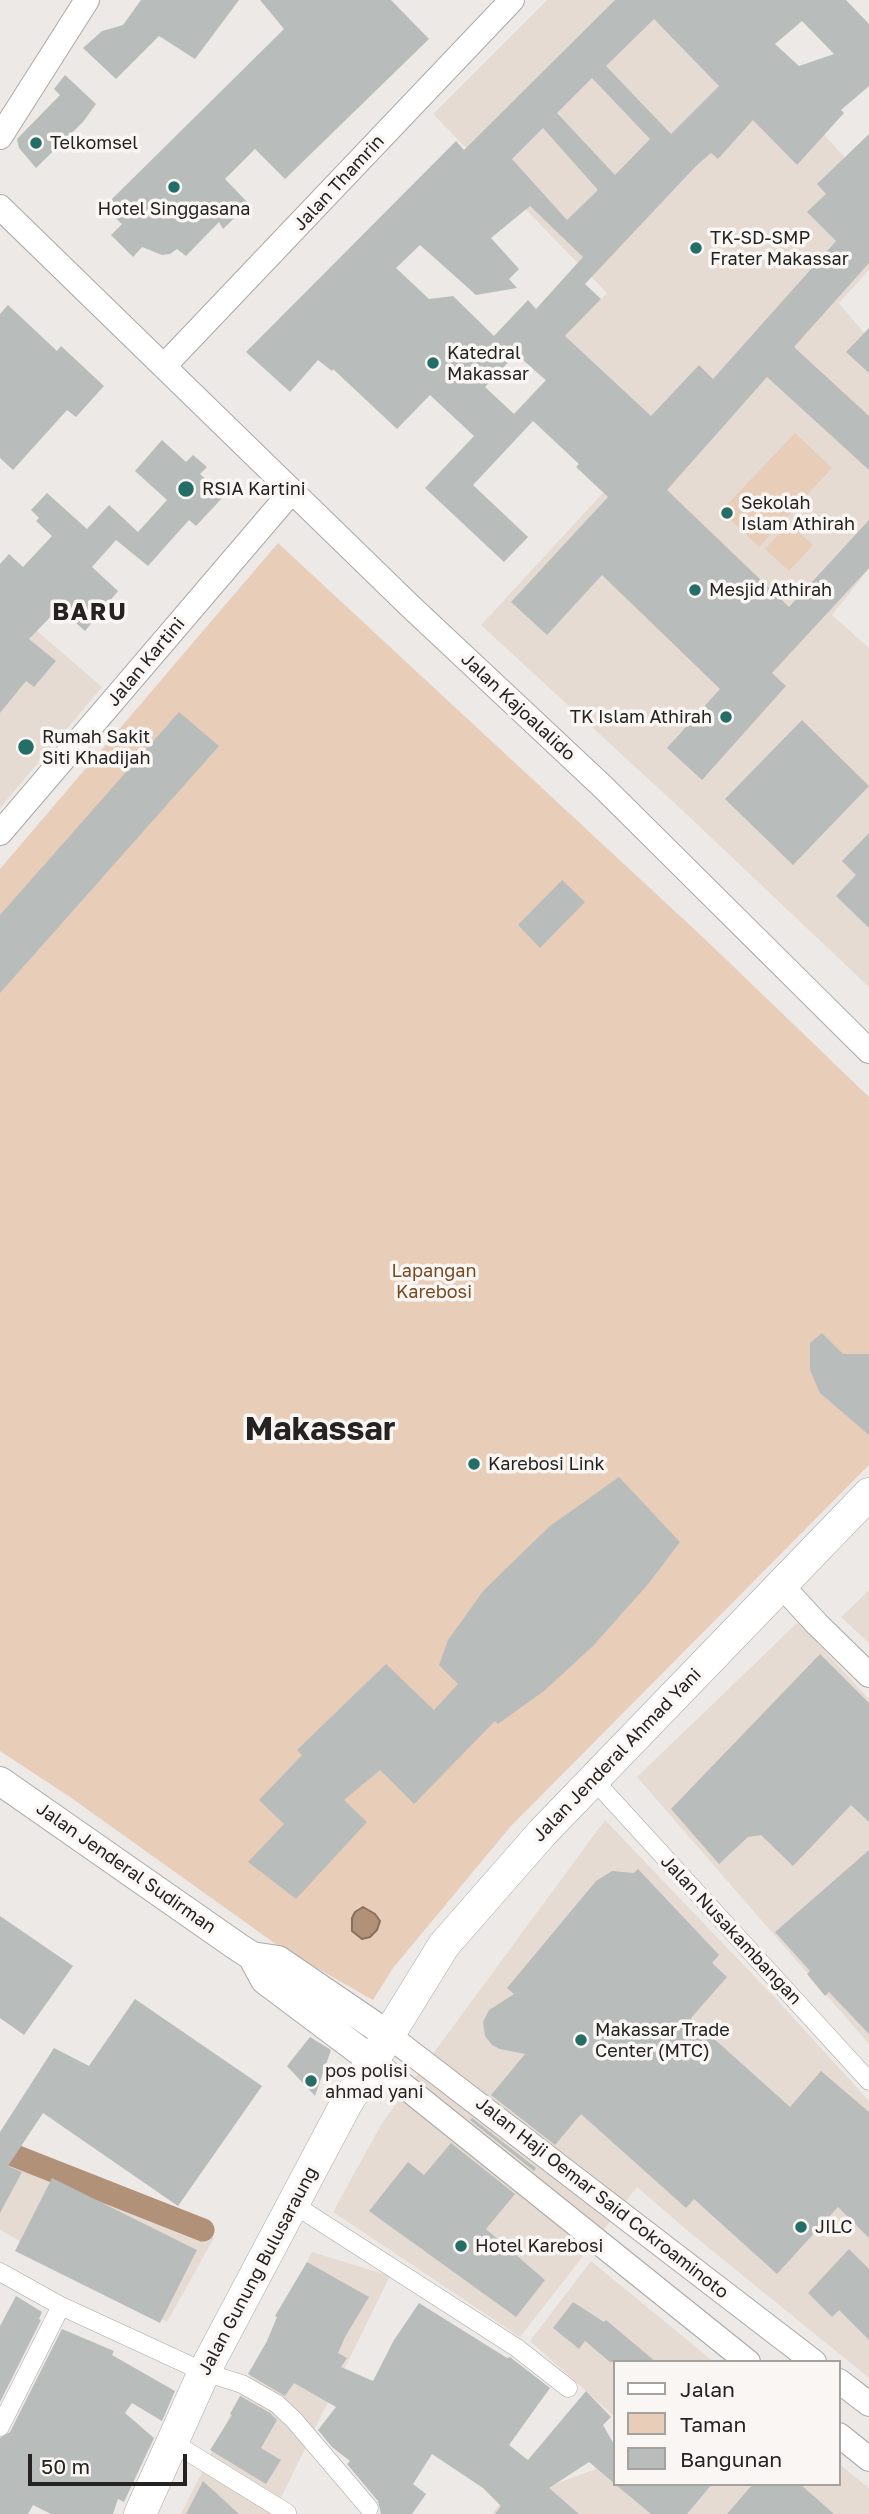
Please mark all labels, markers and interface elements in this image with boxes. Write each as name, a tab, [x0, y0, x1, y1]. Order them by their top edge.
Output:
street label: Jalan Thamrin	[289, 131, 389, 235]
place label: Telkomsel	[50, 132, 138, 154]
marker: Telkomsel	[28, 135, 44, 151]
marker: Hotel Singgasana	[166, 179, 182, 195]
place label: Hotel Singgasana	[97, 198, 251, 220]
place label: TK-SD-SMP Frater Makassar	[710, 227, 849, 270]
marker: TK-SD-SMP Frater Makassar	[688, 240, 704, 256]
place label: Katedral Makassar	[447, 342, 529, 384]
marker: Katedral Makassar	[425, 355, 441, 371]
place label: RSIA Kartini	[202, 478, 306, 500]
marker: RSIA Kartini	[176, 479, 196, 499]
place label: Sekolah Islam Athirah	[741, 492, 855, 534]
marker: Sekolah Islam Athirah	[719, 505, 735, 521]
place label: Mesjid Athirah	[709, 579, 832, 601]
marker: Mesjid Athirah	[687, 582, 703, 598]
district label: BARU	[53, 598, 127, 626]
street label: Jalan Kartini	[103, 613, 189, 711]
street label: Jalan Kajoalalido	[456, 649, 580, 765]
place label: TK Islam Athirah	[570, 706, 712, 728]
marker: TK Islam Athirah	[718, 709, 734, 725]
place label: Rumah Sakit Siti Khadijah	[42, 726, 150, 768]
marker: Rumah Sakit Siti Khadijah	[16, 737, 36, 757]
park label: Lapangan Karebosi	[391, 1260, 477, 1302]
district label: Makassar	[245, 1411, 395, 1449]
place label: Karebosi Link	[488, 1453, 605, 1475]
marker: Karebosi Link	[466, 1456, 482, 1472]
street label: Jalan Jenderal Ahmad Yani	[528, 1664, 706, 1846]
street label: Jalan Jenderal Sudirman	[32, 1798, 220, 1938]
street label: Jalan Nusakambangan	[656, 1851, 806, 2009]
place label: Makassar Trade Center (MTC)	[595, 2019, 730, 2062]
marker: Makassar Trade Center (MTC)	[573, 2032, 589, 2048]
place label: pos polisi ahmad yani	[325, 2060, 424, 2102]
marker: pos polisi ahmad yani	[303, 2073, 319, 2089]
street label: Jalan Haji Oemar Said Cokroaminoto	[471, 2093, 733, 2303]
street label: Jalan Gunung Bulusaraung	[194, 2163, 322, 2379]
place label: JILC	[815, 2216, 852, 2238]
marker: JILC	[793, 2219, 809, 2235]
place label: Hotel Karebosi	[475, 2235, 603, 2257]
marker: Hotel Karebosi	[453, 2238, 469, 2254]
legend	[614, 2360, 841, 2486]
text: Jalan	[680, 2376, 735, 2402]
text: Taman	[680, 2411, 746, 2437]
scale bar	[32, 2440, 191, 2484]
text: Bangunan	[680, 2446, 782, 2472]
text: 50 m	[41, 2453, 90, 2479]

